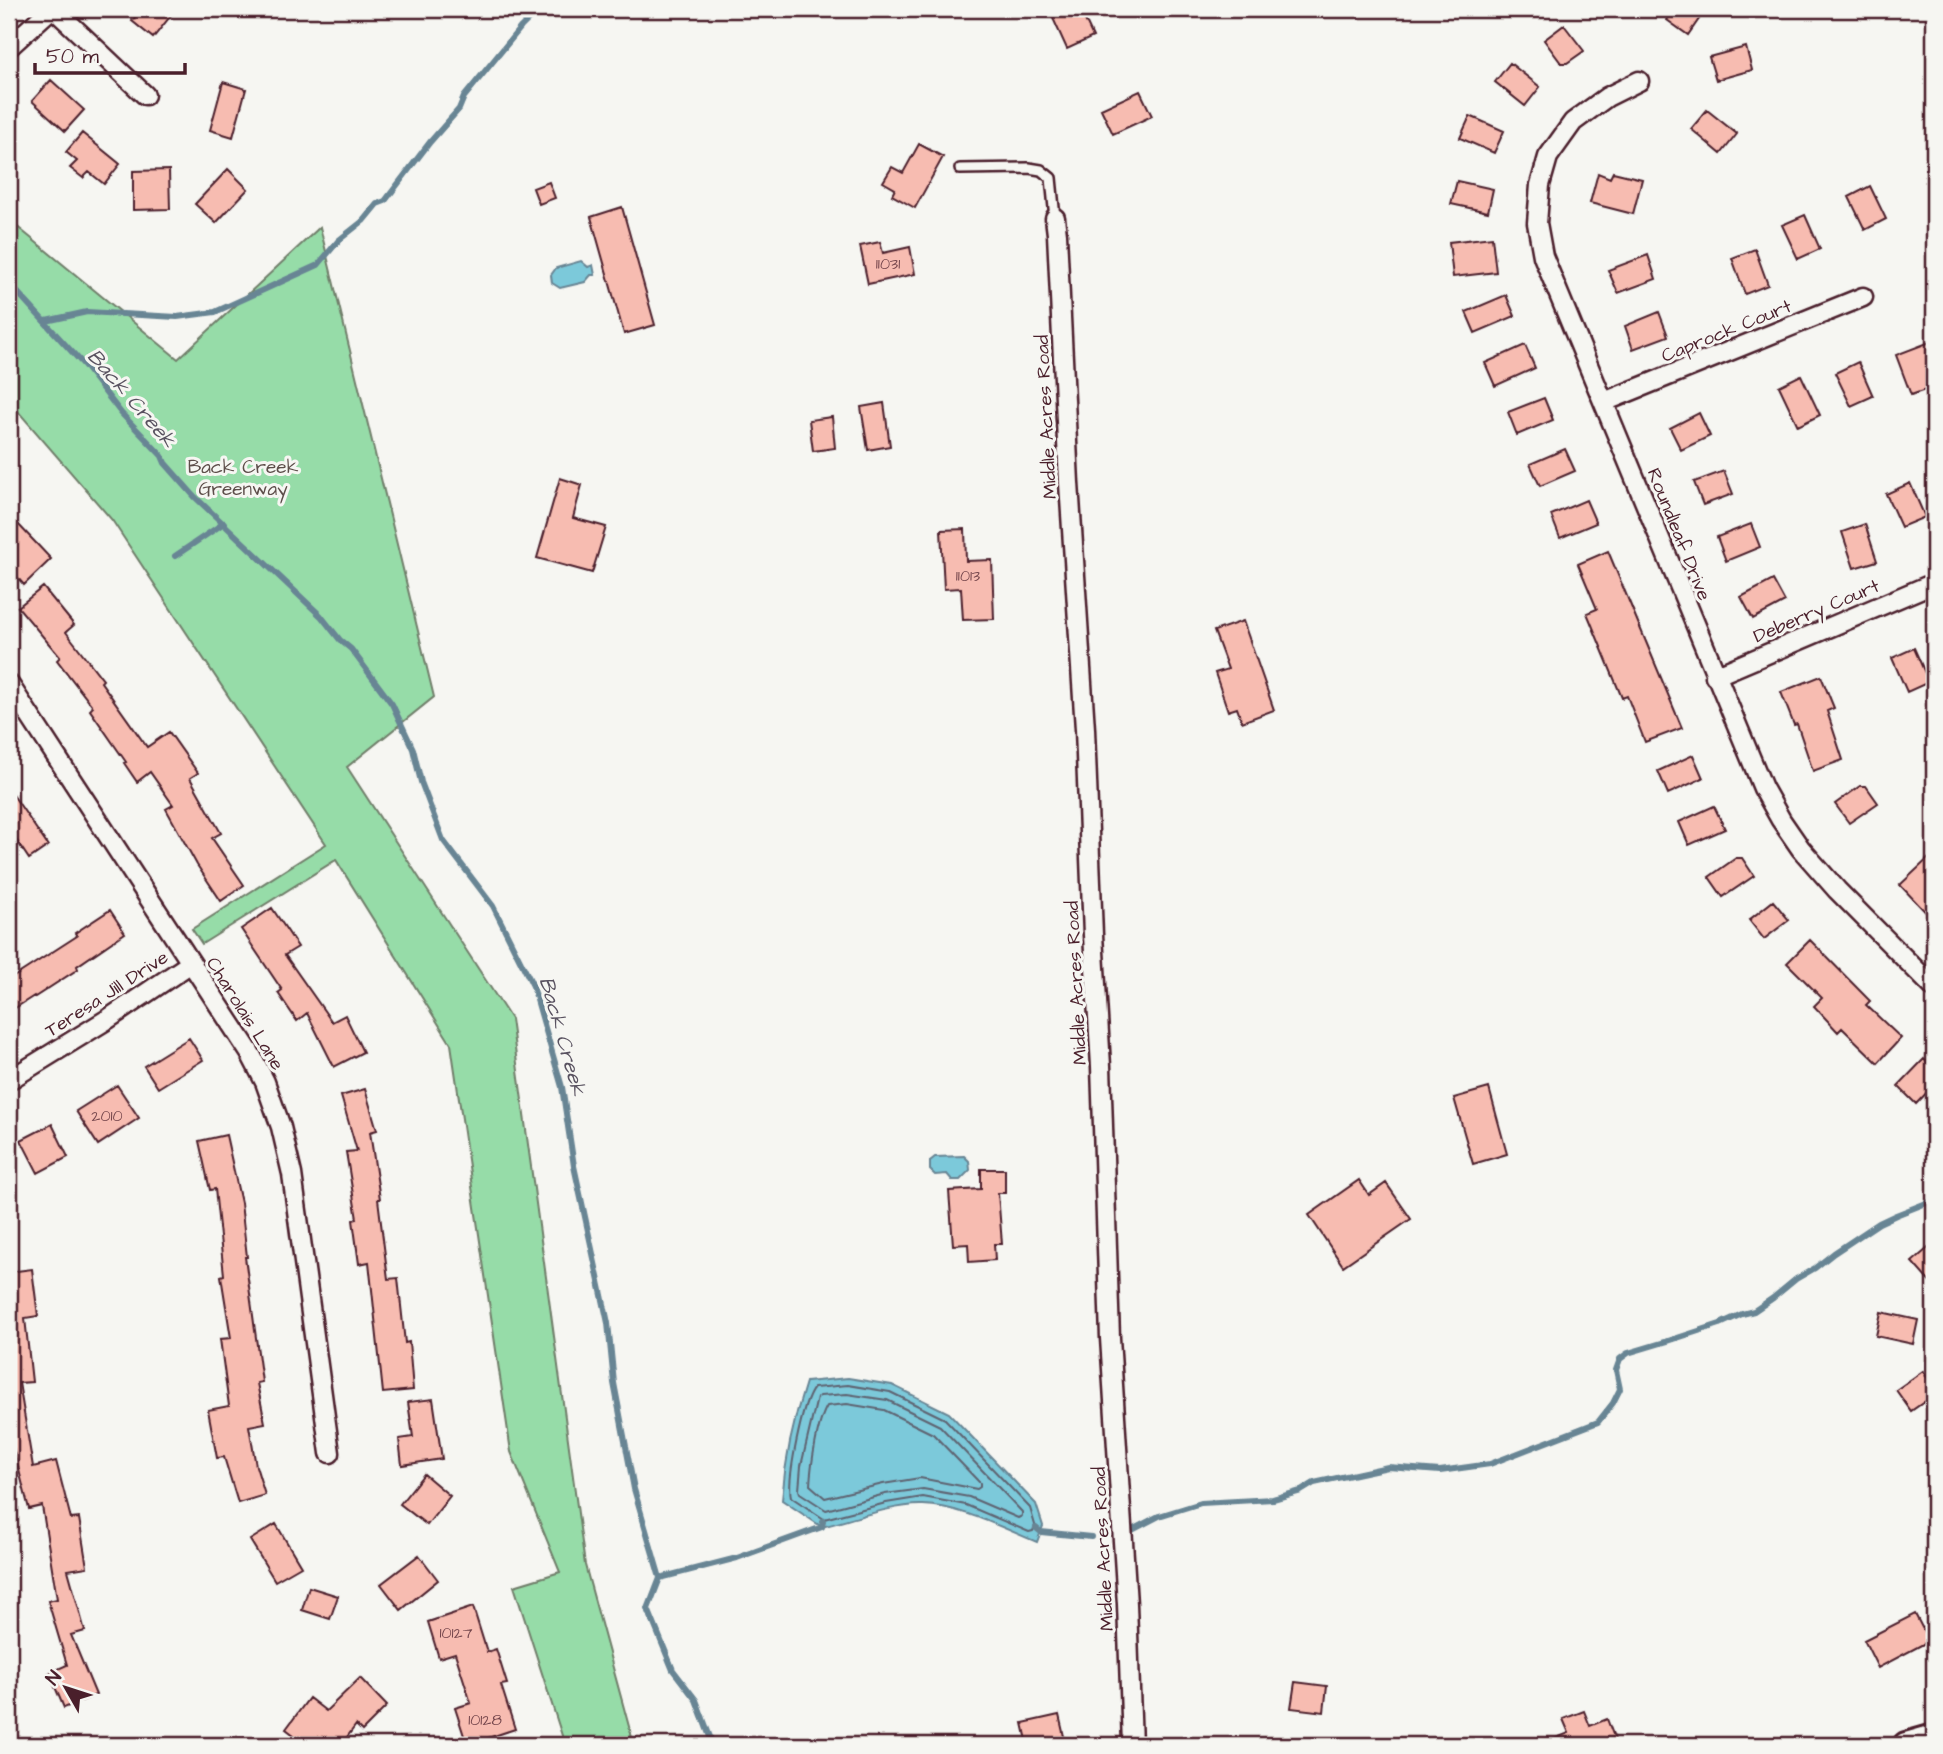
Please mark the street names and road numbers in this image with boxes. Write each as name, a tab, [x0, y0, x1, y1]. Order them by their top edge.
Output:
street label: Caprock Court	[1657, 293, 1796, 370]
street label: Middle Acres Road	[1029, 334, 1064, 500]
street label: Roundleaf Drive	[1640, 464, 1717, 605]
street label: Deberry Court	[1749, 573, 1884, 651]
street label: Middle Acres Road	[1059, 900, 1094, 1066]
street label: Teresa Jill Drive	[40, 944, 174, 1044]
street label: Charolais Lane	[199, 952, 290, 1076]
street label: Middle Acres Road	[1086, 1466, 1121, 1632]

